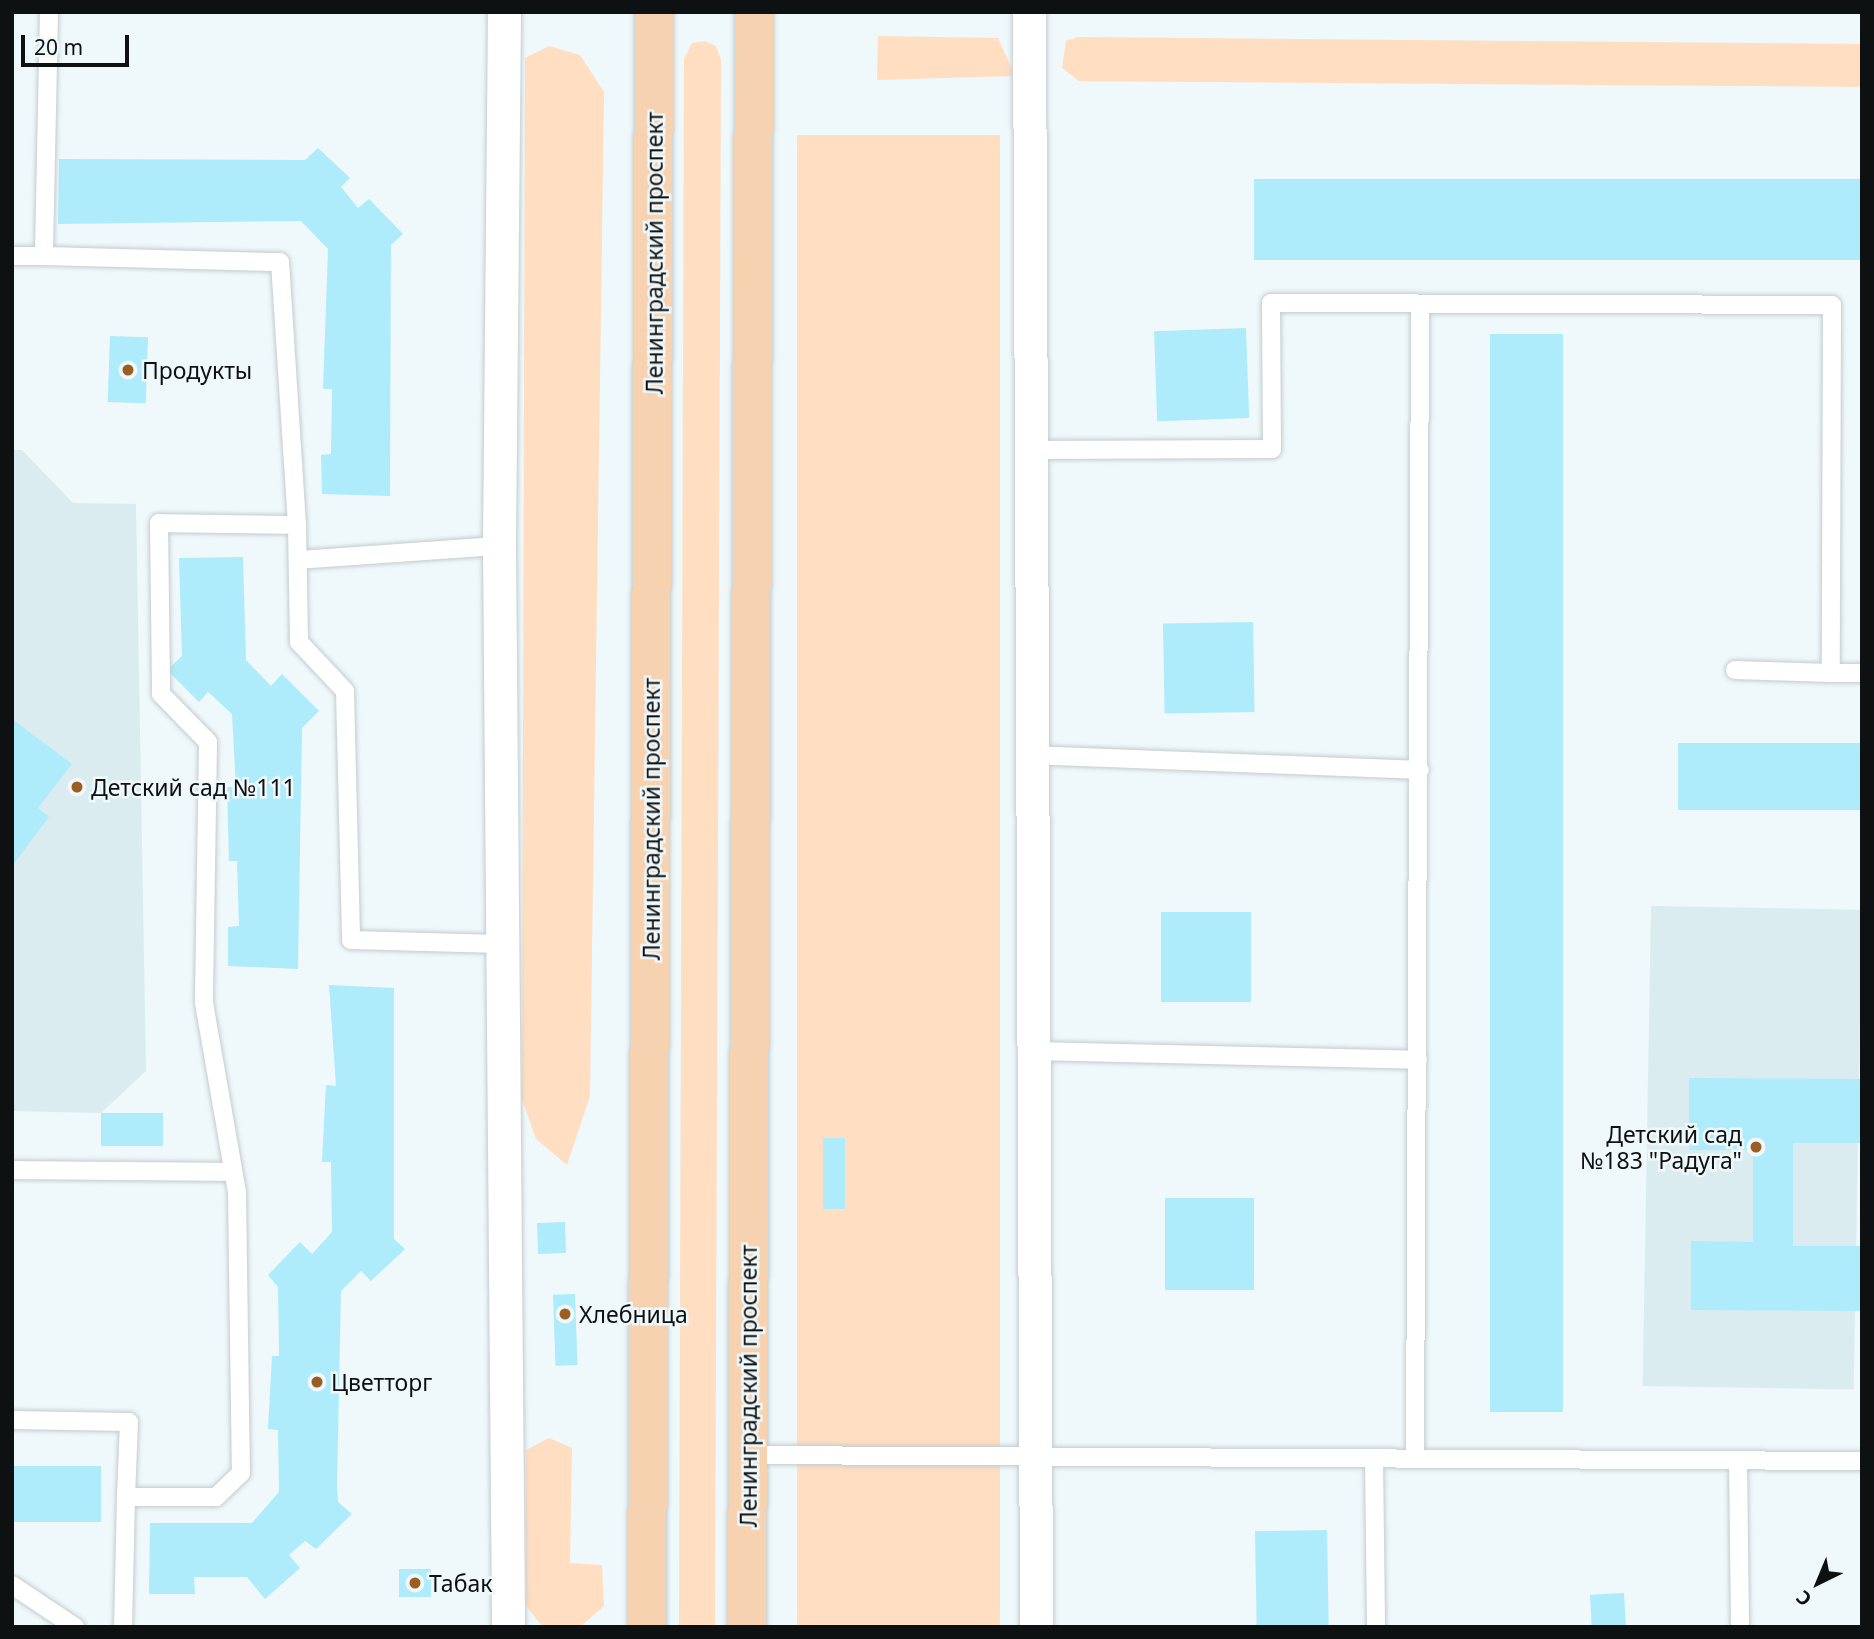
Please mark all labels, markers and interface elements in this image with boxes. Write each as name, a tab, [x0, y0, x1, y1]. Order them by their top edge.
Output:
scale bar	[24, 21, 133, 65]
text: 20 m	[34, 33, 83, 61]
street label: Ленинградский проспект	[640, 112, 668, 394]
place label: Продукты	[142, 356, 252, 384]
marker: Продукты	[120, 362, 136, 378]
street label: Ленинградский проспект	[637, 678, 665, 960]
place label: Детский сад №111	[91, 773, 296, 801]
marker: Детский сад №111	[69, 779, 85, 795]
place label: Детский сад №183 "Радуга"	[1580, 1120, 1742, 1174]
marker: Детский сад №183 "Радуга"	[1748, 1139, 1764, 1155]
street label: Ленинградский проспект	[734, 1245, 762, 1527]
place label: Хлебница	[579, 1300, 688, 1328]
marker: Хлебница	[557, 1306, 573, 1322]
place label: Цветторг	[331, 1368, 432, 1396]
marker: Цветторг	[309, 1374, 325, 1390]
north arrow	[1783, 1548, 1853, 1618]
place label: Табак	[429, 1569, 492, 1597]
marker: Табак	[407, 1575, 423, 1591]
text: С	[1790, 1585, 1817, 1612]

